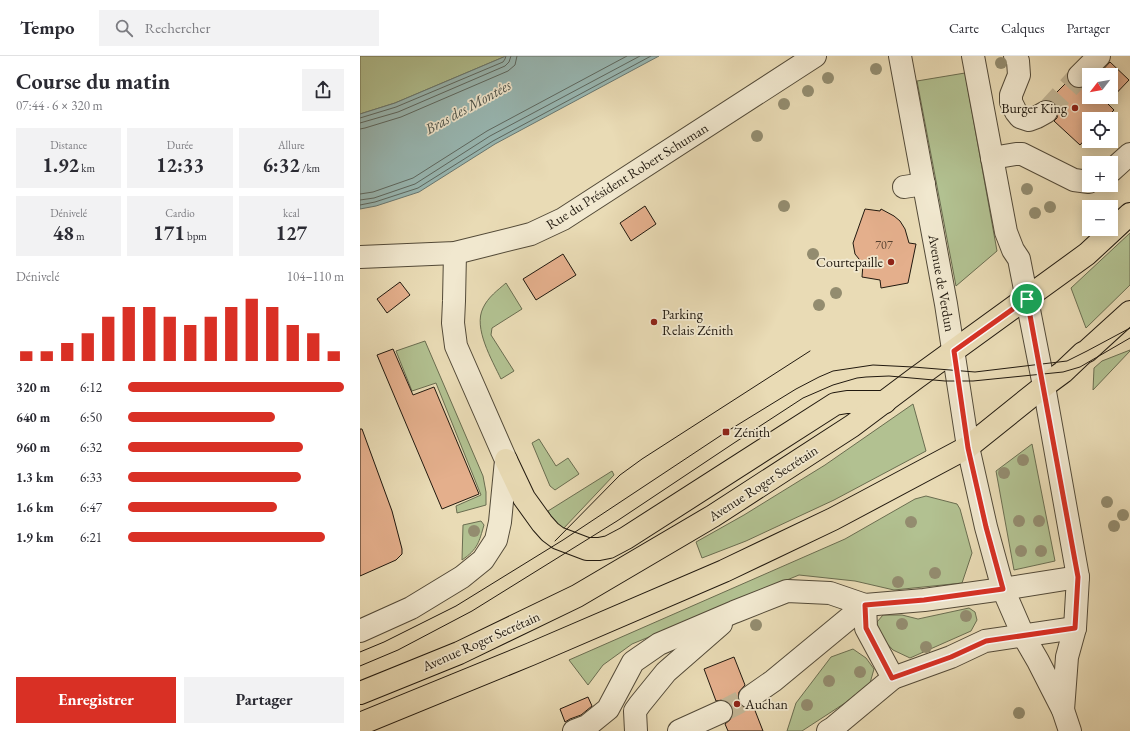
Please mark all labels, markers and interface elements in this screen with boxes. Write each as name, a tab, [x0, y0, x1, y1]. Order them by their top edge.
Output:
search box	[99, 10, 379, 46]
text: Tempo	[20, 15, 75, 40]
icon: search	[113, 17, 135, 39]
text: Rechercher	[145, 18, 210, 37]
text: Carte	[949, 19, 979, 37]
text: Calques	[1001, 19, 1045, 37]
text: Partager	[1067, 19, 1110, 37]
text: Course du matin	[16, 67, 170, 96]
north arrow	[1082, 68, 1118, 104]
map controls	[1082, 68, 1118, 236]
button: share	[302, 69, 344, 111]
water label: Bras des Montées	[421, 75, 515, 138]
text: 07:44 · 6 × 320 m	[16, 97, 103, 114]
place label: Burger King	[1001, 99, 1068, 117]
marker: Burger King	[1070, 103, 1080, 113]
button: locate	[1082, 112, 1118, 148]
street label: Rue du Président Robert Schuman	[543, 118, 712, 233]
text: Distance	[50, 138, 87, 152]
text: Durée	[167, 138, 193, 152]
text: Allure	[278, 138, 305, 152]
text: 1.92	[42, 152, 79, 178]
text: 12:33	[156, 152, 204, 178]
text: 6:32	[262, 152, 300, 178]
button: +	[1082, 156, 1118, 192]
text: km	[79, 161, 95, 175]
text: /km	[300, 161, 320, 175]
button: −	[1082, 200, 1118, 236]
text: Dénivelé	[50, 206, 87, 220]
text: Cardio	[165, 206, 195, 220]
text: kcal	[283, 206, 300, 220]
text: 48	[53, 220, 74, 246]
text: 171	[153, 220, 185, 246]
text: 127	[275, 220, 307, 246]
text: m	[74, 229, 85, 243]
text: bpm	[185, 229, 207, 243]
street label: Avenue de Verdun	[924, 232, 960, 334]
house number: 707	[875, 237, 893, 253]
place label: Courtepaille	[816, 253, 884, 271]
marker: Courtepaille	[886, 257, 896, 267]
text: Dénivelé	[16, 268, 60, 285]
text: 104–110 m	[287, 268, 344, 285]
pin	[1010, 282, 1044, 316]
icon: arrive	[1016, 288, 1038, 310]
place label: Parking Relais Zénith	[662, 305, 733, 339]
marker: Parking Relais Zénith	[649, 317, 659, 327]
text: 320 m	[16, 379, 50, 396]
text: 6:12	[80, 379, 102, 396]
text: 640 m	[16, 409, 50, 426]
text: 6:50	[80, 409, 102, 426]
place label: Zénith	[734, 423, 770, 441]
marker: Zénith	[721, 427, 731, 437]
text: 960 m	[16, 439, 50, 456]
text: 6:32	[80, 439, 102, 456]
street label: Avenue Roger Secrétain	[704, 440, 822, 526]
text: 1.3 km	[16, 469, 54, 486]
text: 6:33	[80, 469, 102, 486]
text: 1.6 km	[16, 499, 54, 516]
text: 6:47	[80, 499, 102, 516]
text: 1.9 km	[16, 529, 54, 546]
text: 6:21	[80, 529, 102, 546]
street label: Avenue Roger Secrétain	[418, 607, 543, 675]
button: Enregistrer	[16, 677, 176, 723]
button: Partager	[184, 677, 344, 723]
place label: Auchan	[744, 695, 789, 713]
marker: Auchan	[732, 699, 742, 709]

